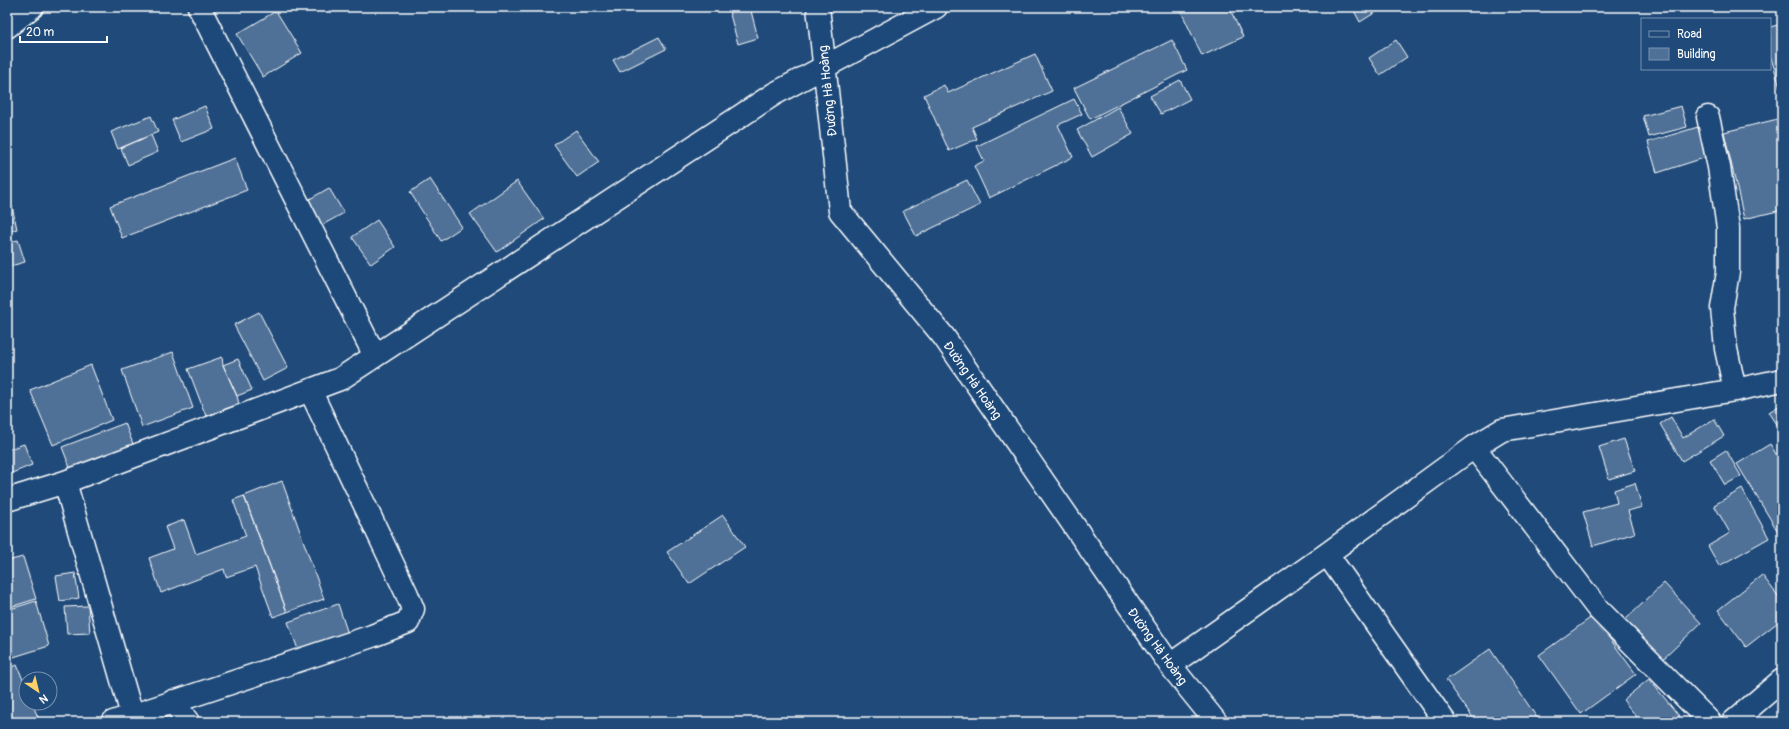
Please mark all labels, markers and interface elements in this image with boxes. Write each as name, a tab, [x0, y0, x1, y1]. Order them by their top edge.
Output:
scale bar	[20, 18, 107, 44]
legend	[1641, 18, 1771, 70]
text: 20 m	[26, 25, 55, 40]
text: Road	[1677, 27, 1702, 42]
street label: Đường Hà Hoàng	[815, 44, 841, 137]
text: Building	[1677, 47, 1716, 62]
street label: Đường Hà Hoàng	[939, 338, 1005, 423]
street label: Đường Hà Hoàng	[1124, 605, 1191, 689]
north arrow	[18, 671, 58, 711]
text: N	[36, 691, 50, 707]

